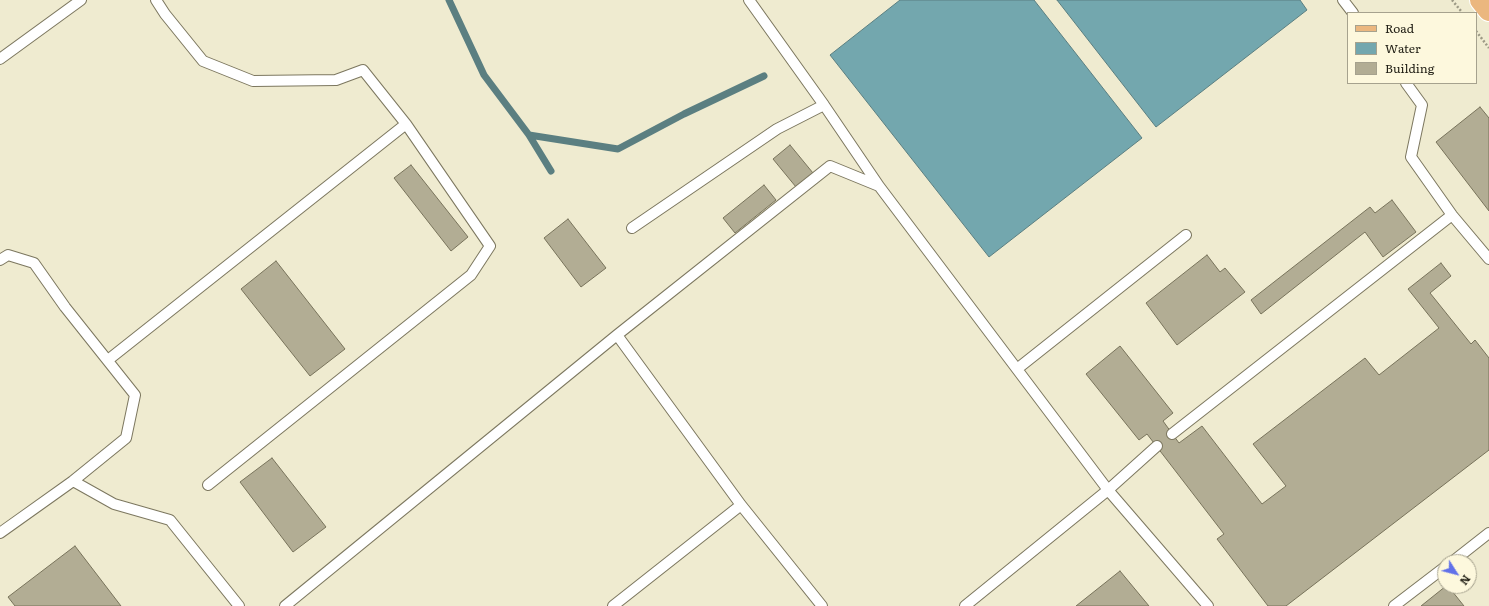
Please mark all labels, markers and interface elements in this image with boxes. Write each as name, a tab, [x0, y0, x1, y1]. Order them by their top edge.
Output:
legend	[1347, 12, 1477, 84]
text: Road	[1385, 19, 1414, 37]
text: Water	[1385, 39, 1421, 57]
text: Building	[1385, 59, 1434, 77]
north arrow	[1437, 554, 1477, 594]
text: N	[1457, 572, 1475, 589]

